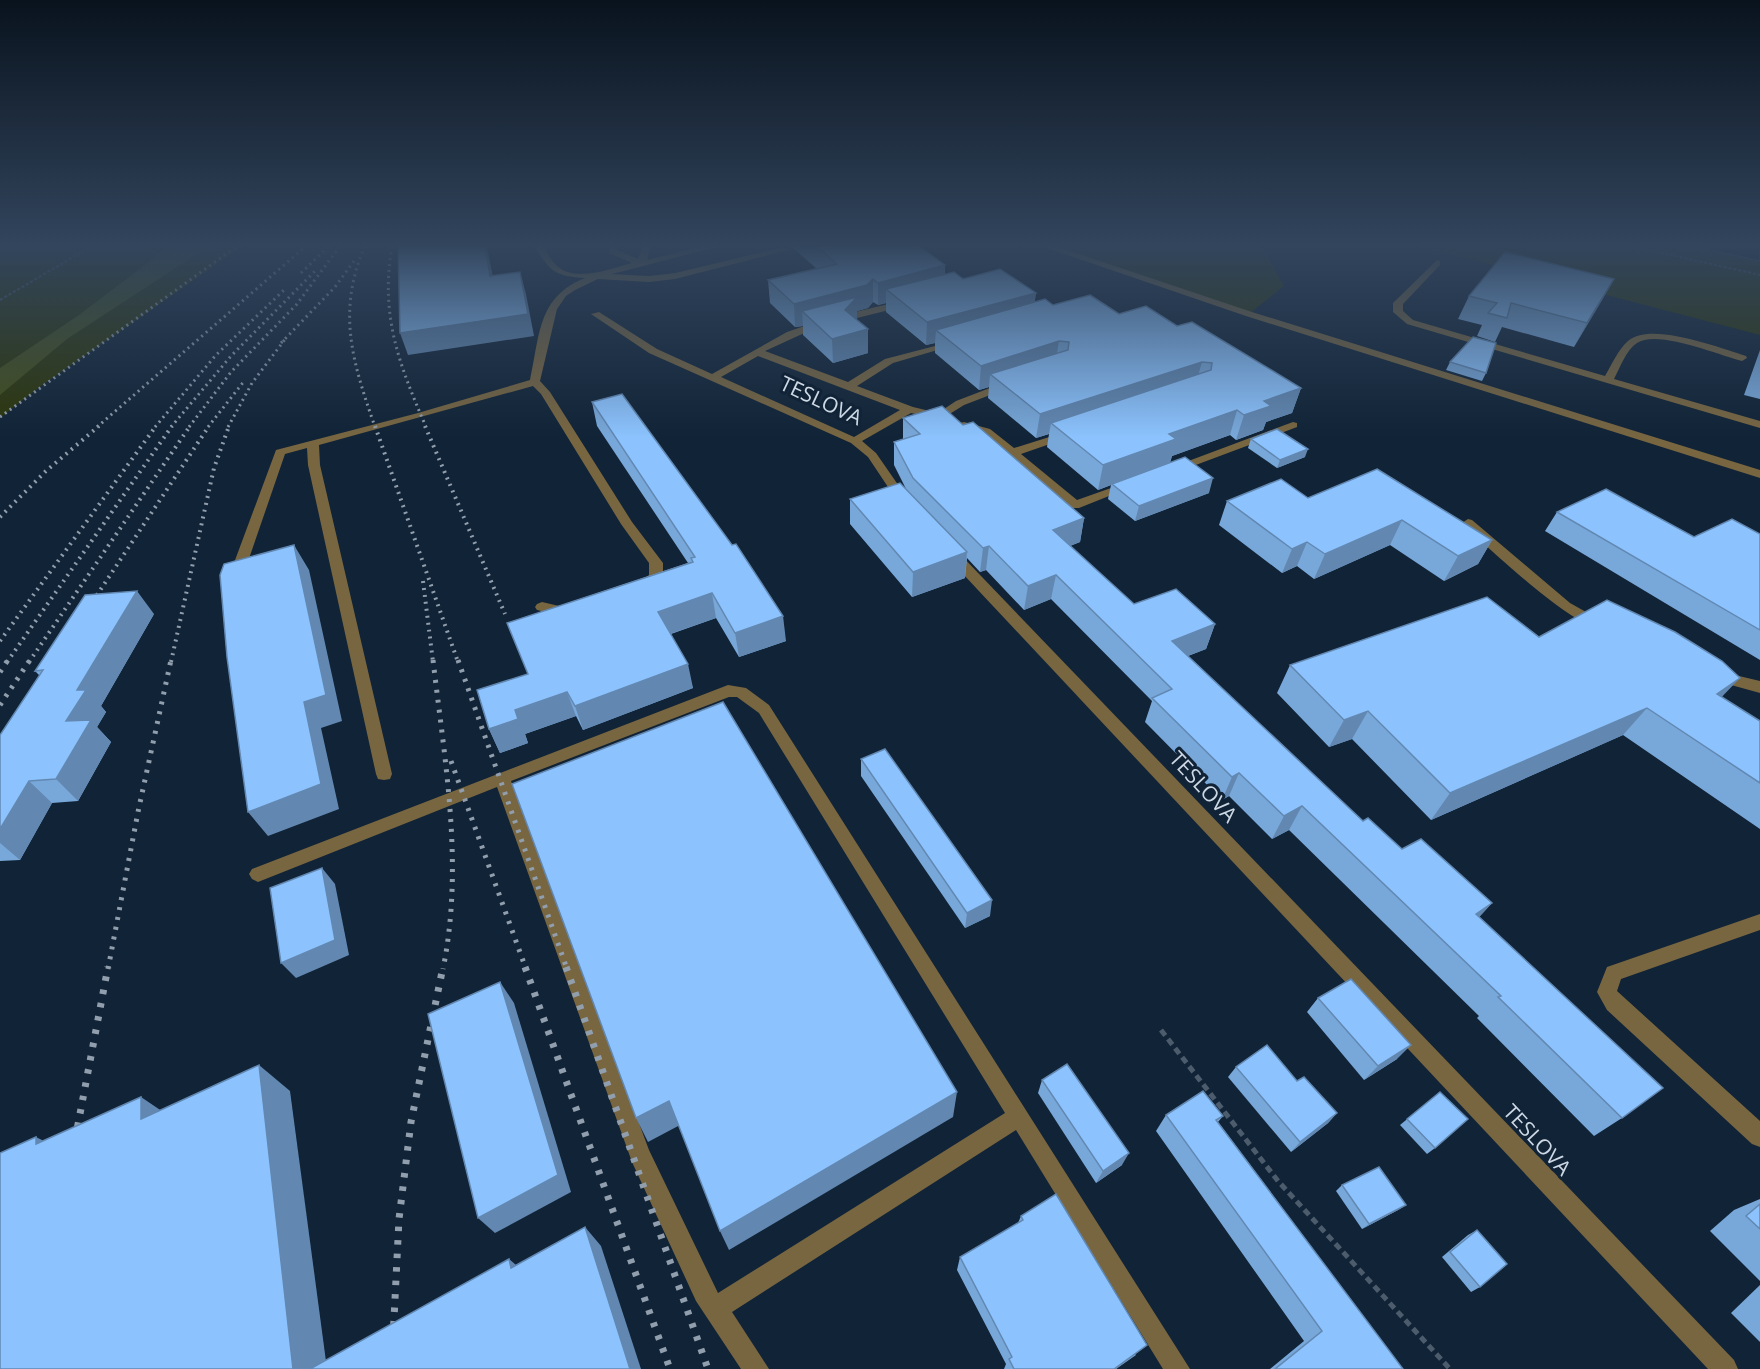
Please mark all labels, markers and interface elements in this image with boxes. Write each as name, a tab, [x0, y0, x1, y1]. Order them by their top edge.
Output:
street label: TESLOVA	[776, 369, 868, 432]
street label: TESLOVA	[1164, 745, 1244, 829]
street label: TESLOVA	[1498, 1098, 1578, 1182]

